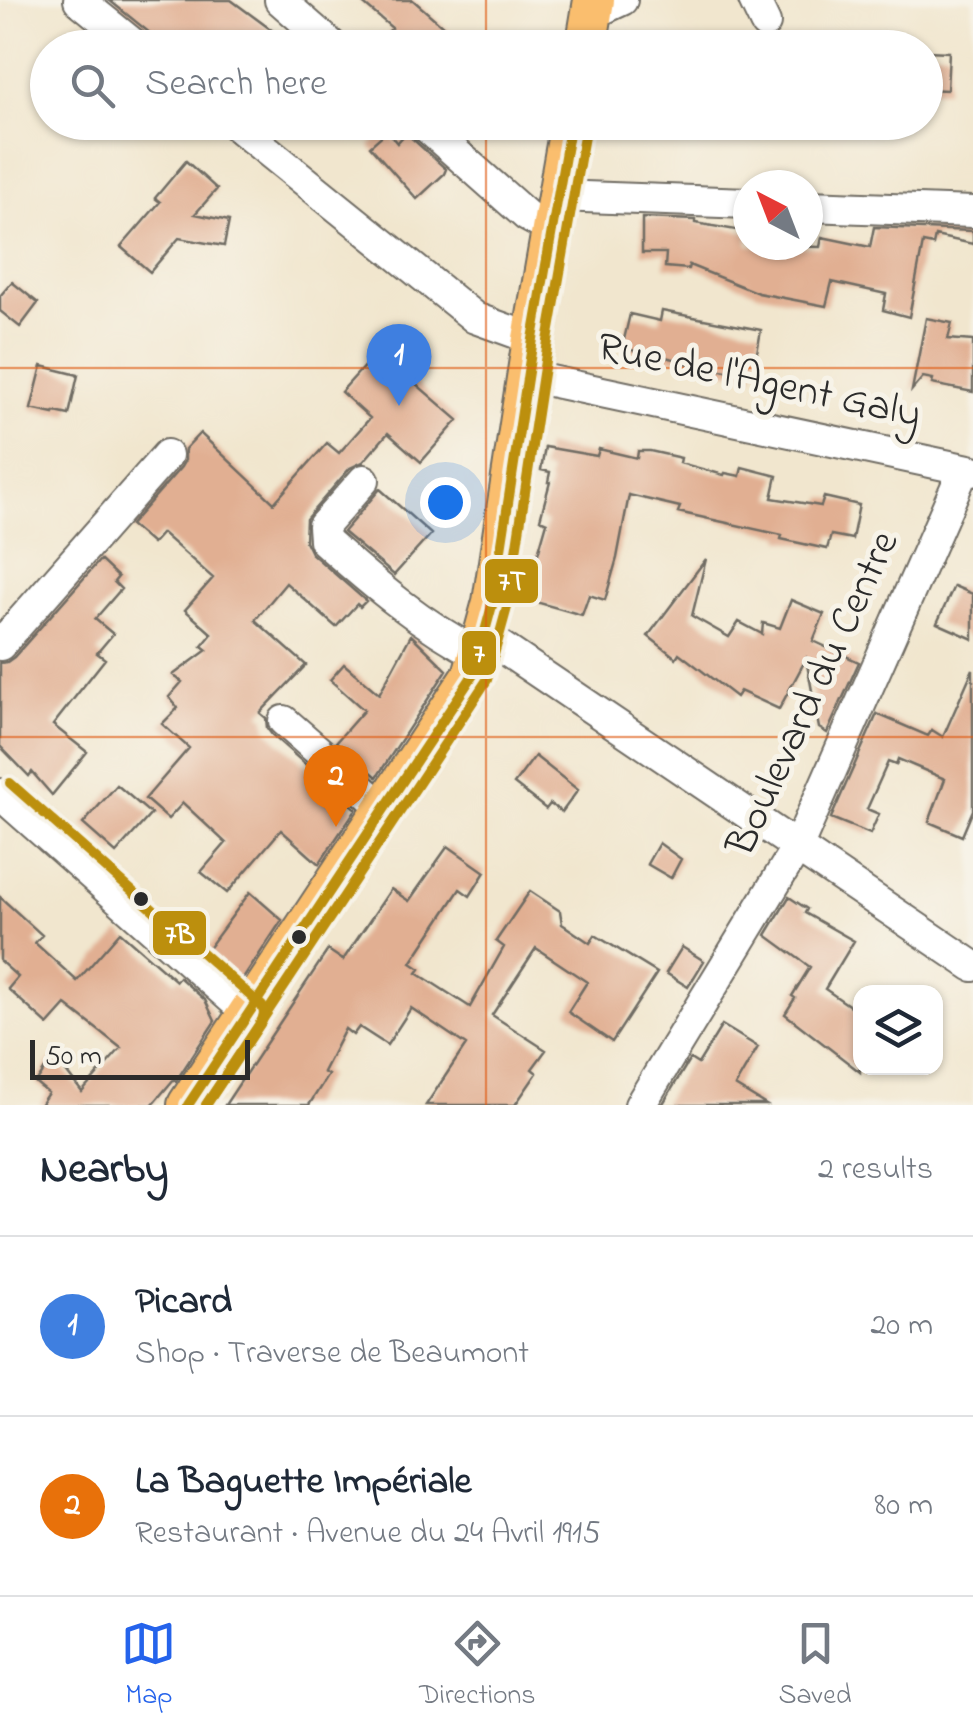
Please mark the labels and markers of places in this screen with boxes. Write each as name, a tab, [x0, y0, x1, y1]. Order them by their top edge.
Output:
pin: 1	[366, 324, 432, 406]
pin: 2	[304, 744, 368, 827]
unlabelled marker	[131, 889, 151, 909]
unlabelled marker	[289, 927, 309, 947]

